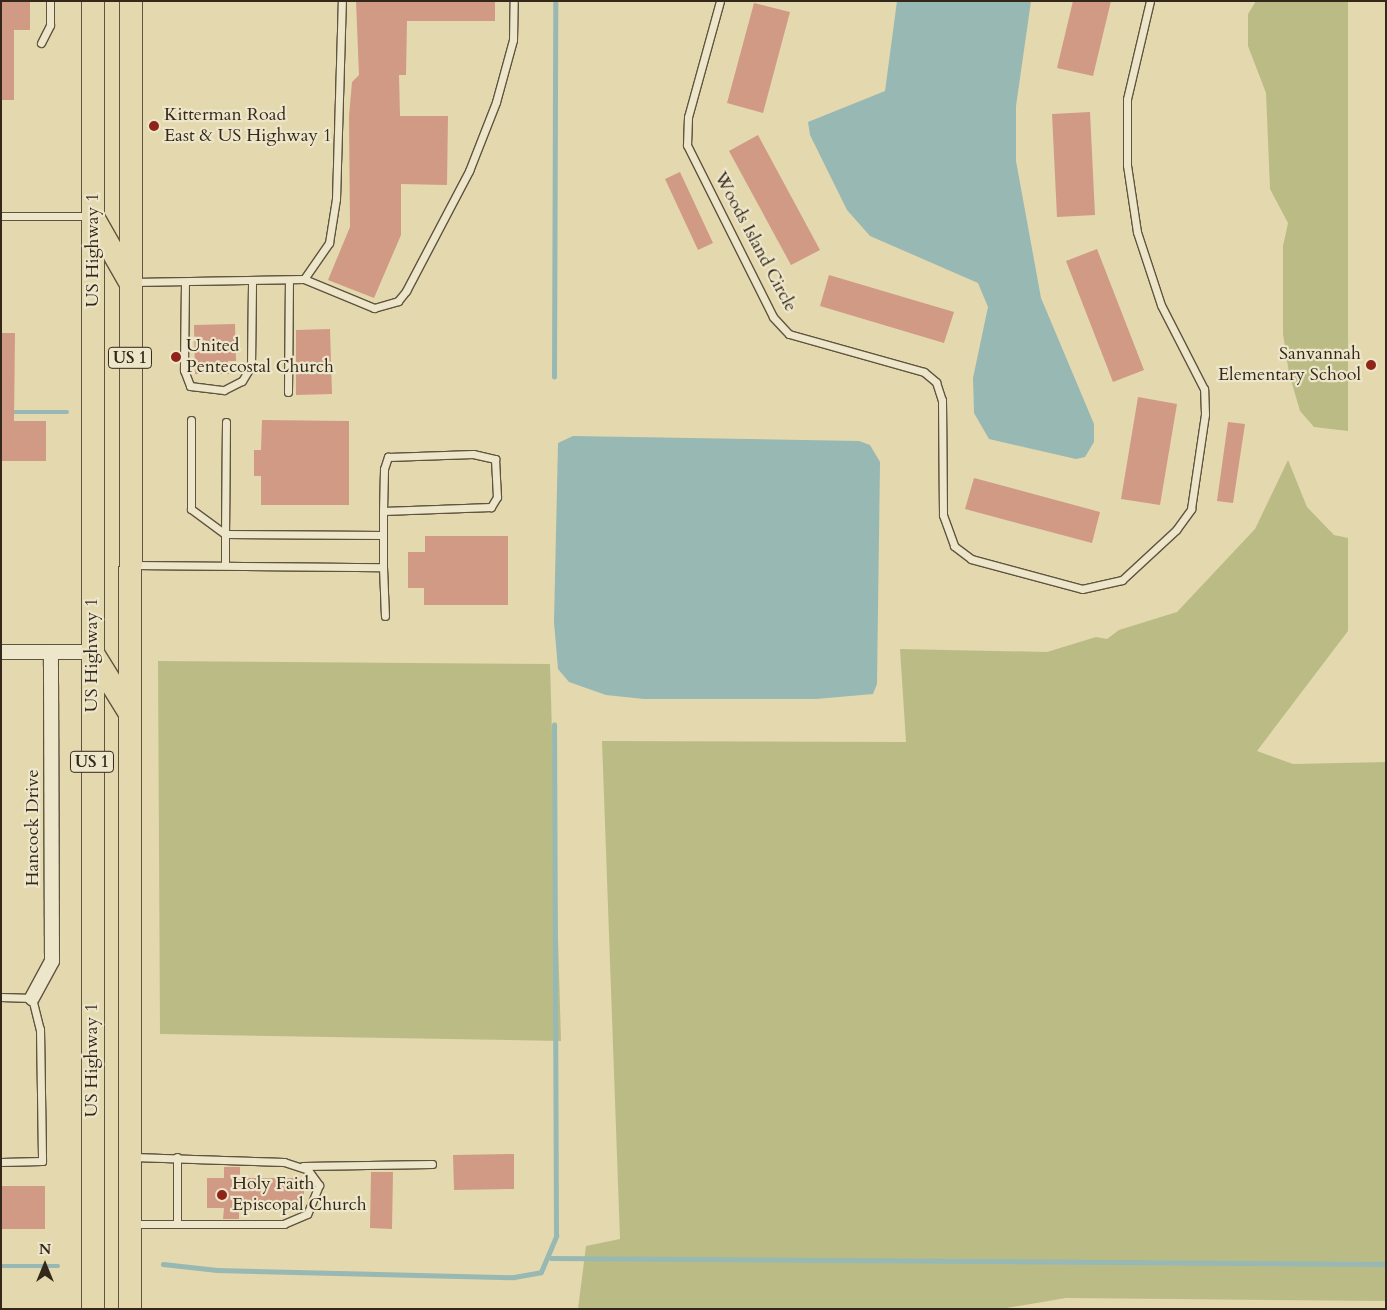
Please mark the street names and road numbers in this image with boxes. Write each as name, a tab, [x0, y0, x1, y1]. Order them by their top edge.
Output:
street label: Woods Island Circle	[709, 168, 801, 316]
street label: US Highway 1	[82, 193, 104, 307]
road number: US 1	[108, 344, 152, 372]
street label: US Highway 1	[81, 598, 103, 712]
road number: US 1	[70, 749, 114, 776]
street label: Hancock Drive	[22, 769, 44, 887]
street label: US Highway 1	[81, 1003, 103, 1117]

